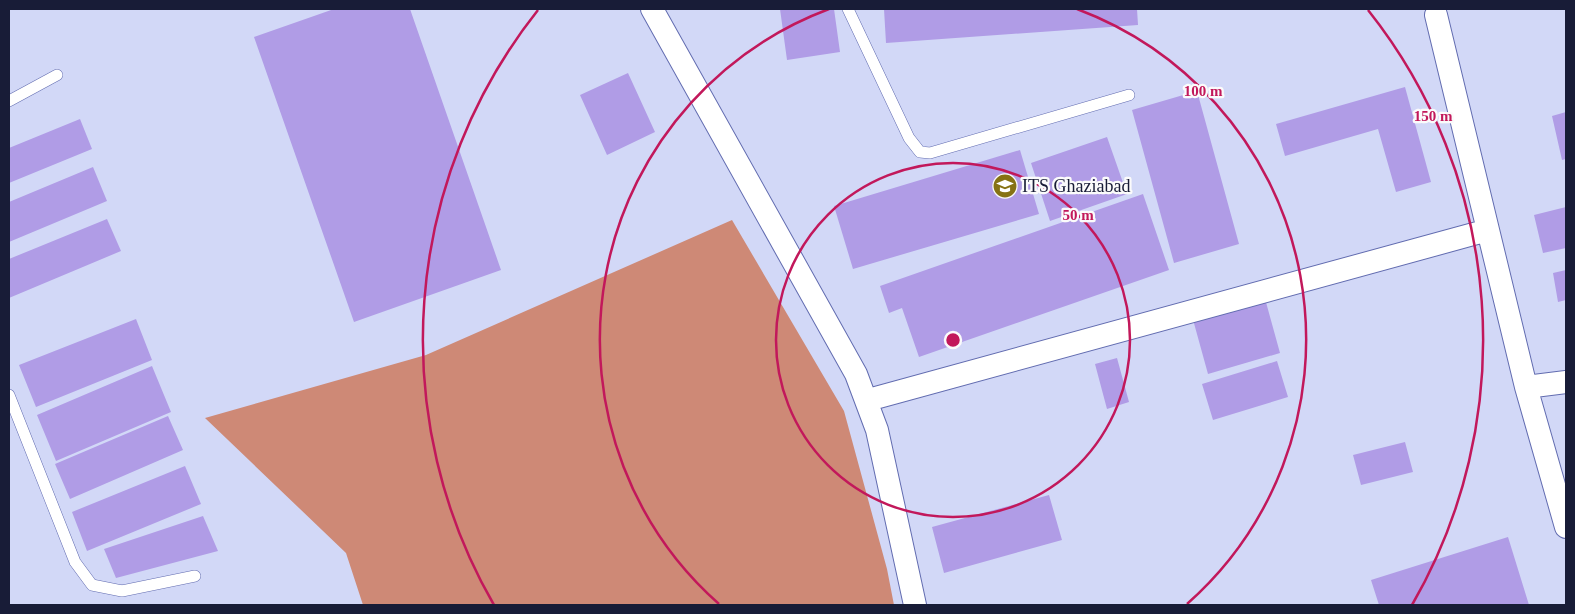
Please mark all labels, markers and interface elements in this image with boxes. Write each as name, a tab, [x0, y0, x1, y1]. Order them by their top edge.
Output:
text: 100 m	[1184, 83, 1223, 99]
text: 150 m	[1414, 108, 1453, 124]
school or university icon: ITS Ghaziabad	[992, 173, 1018, 199]
place label: ITS Ghaziabad	[1022, 176, 1130, 196]
text: 50 m	[1062, 207, 1094, 223]
centre of rings	[944, 331, 962, 349]

